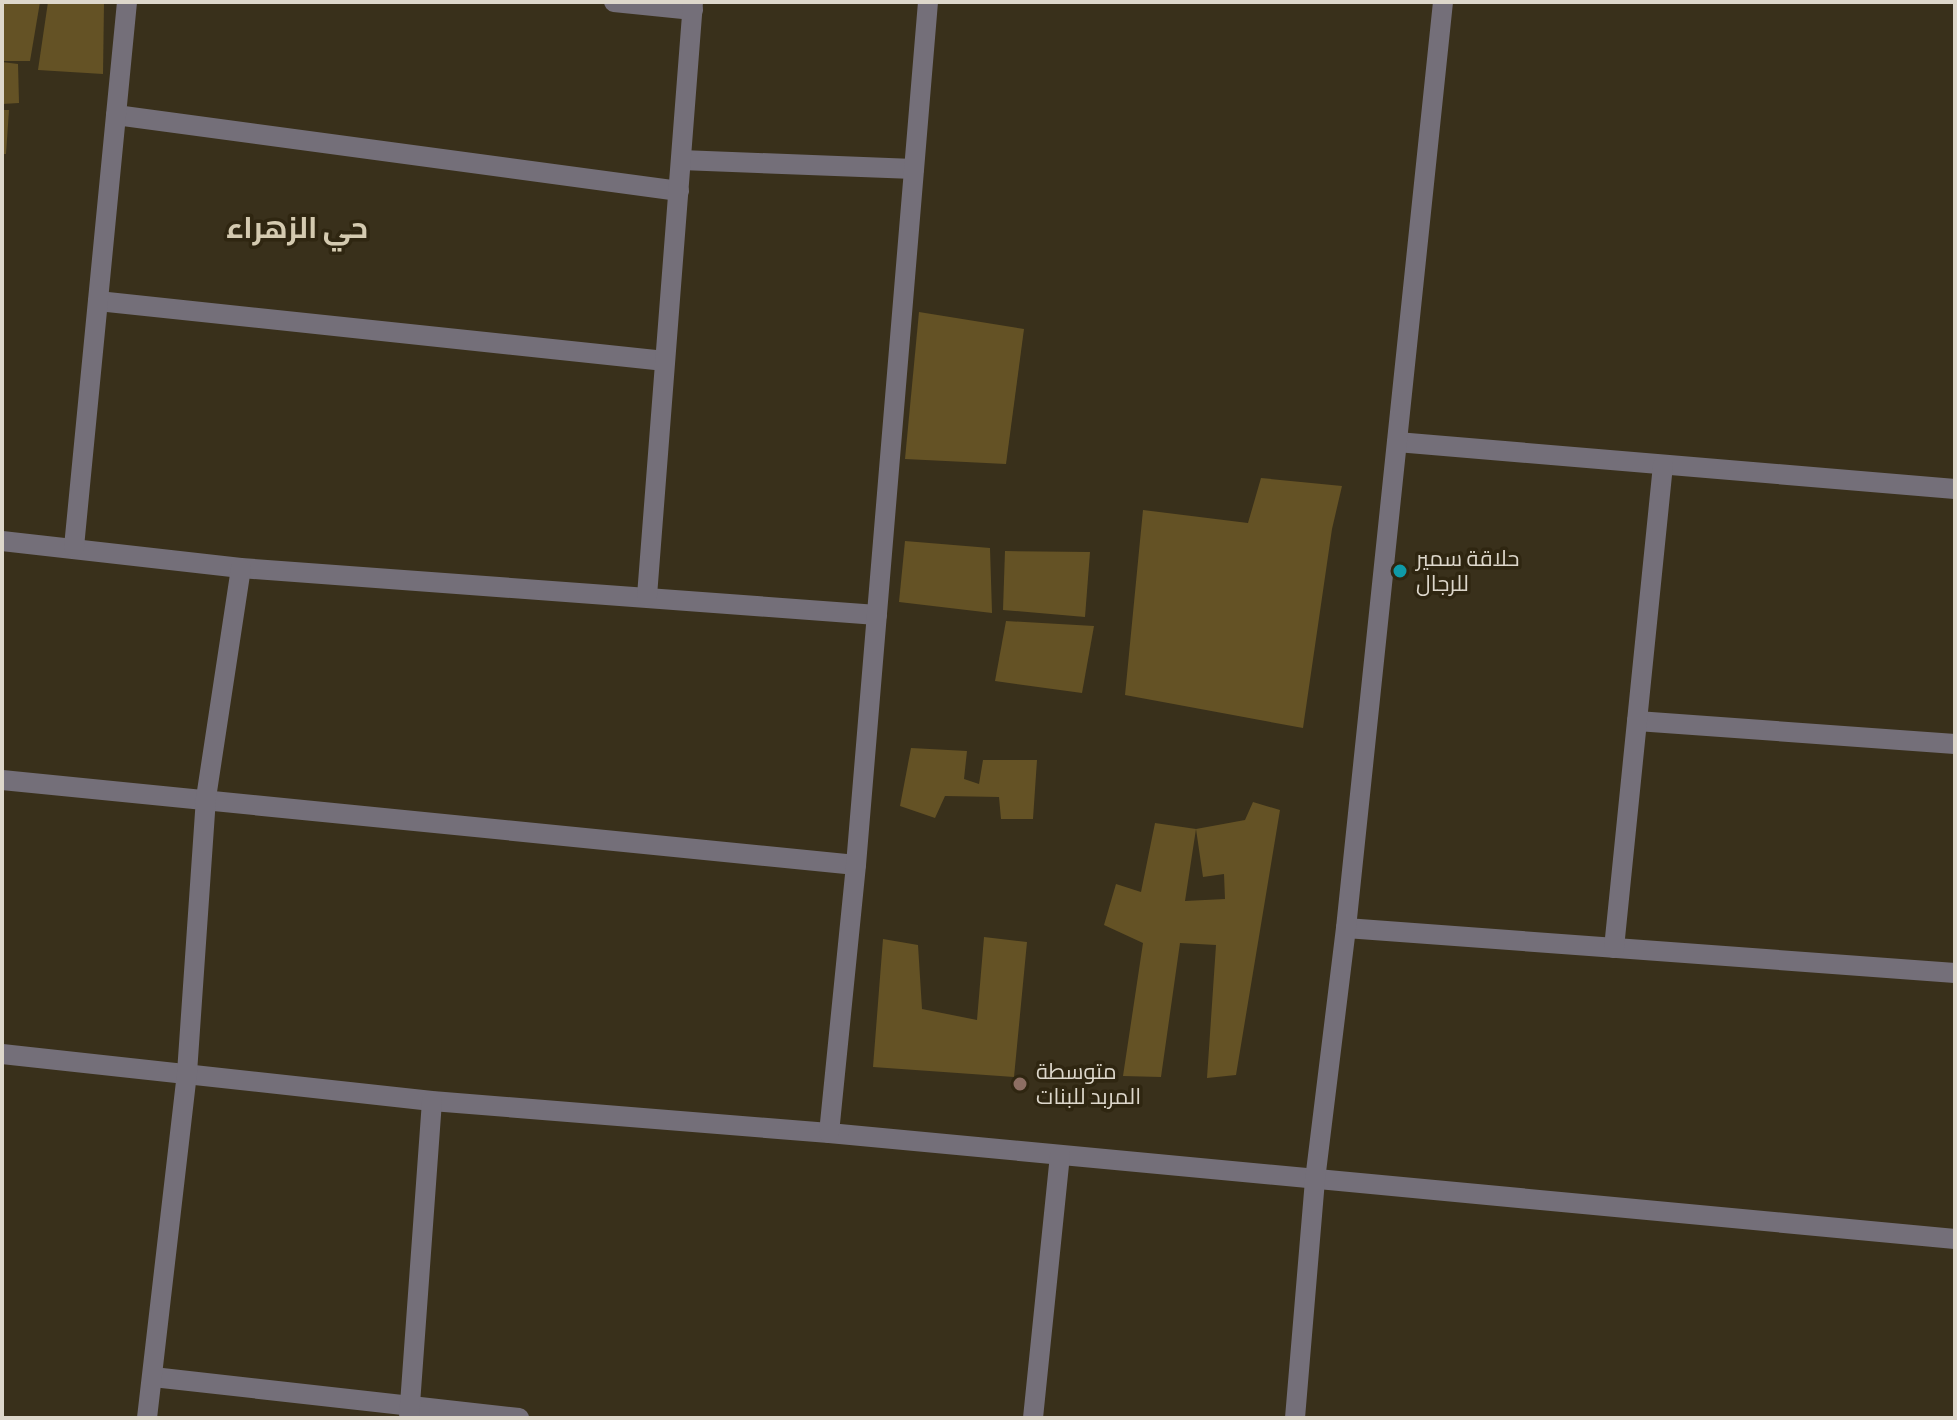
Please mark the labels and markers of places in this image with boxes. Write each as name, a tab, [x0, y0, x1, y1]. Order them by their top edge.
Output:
place label: حلاقة سمير للرجال	[1414, 545, 1520, 597]
marker: حلاقة سمير للرجال	[1391, 562, 1409, 580]
place label: متوسطة المربد للبنات	[1036, 1058, 1141, 1110]
marker: متوسطة المربد للبنات	[1011, 1075, 1029, 1093]

